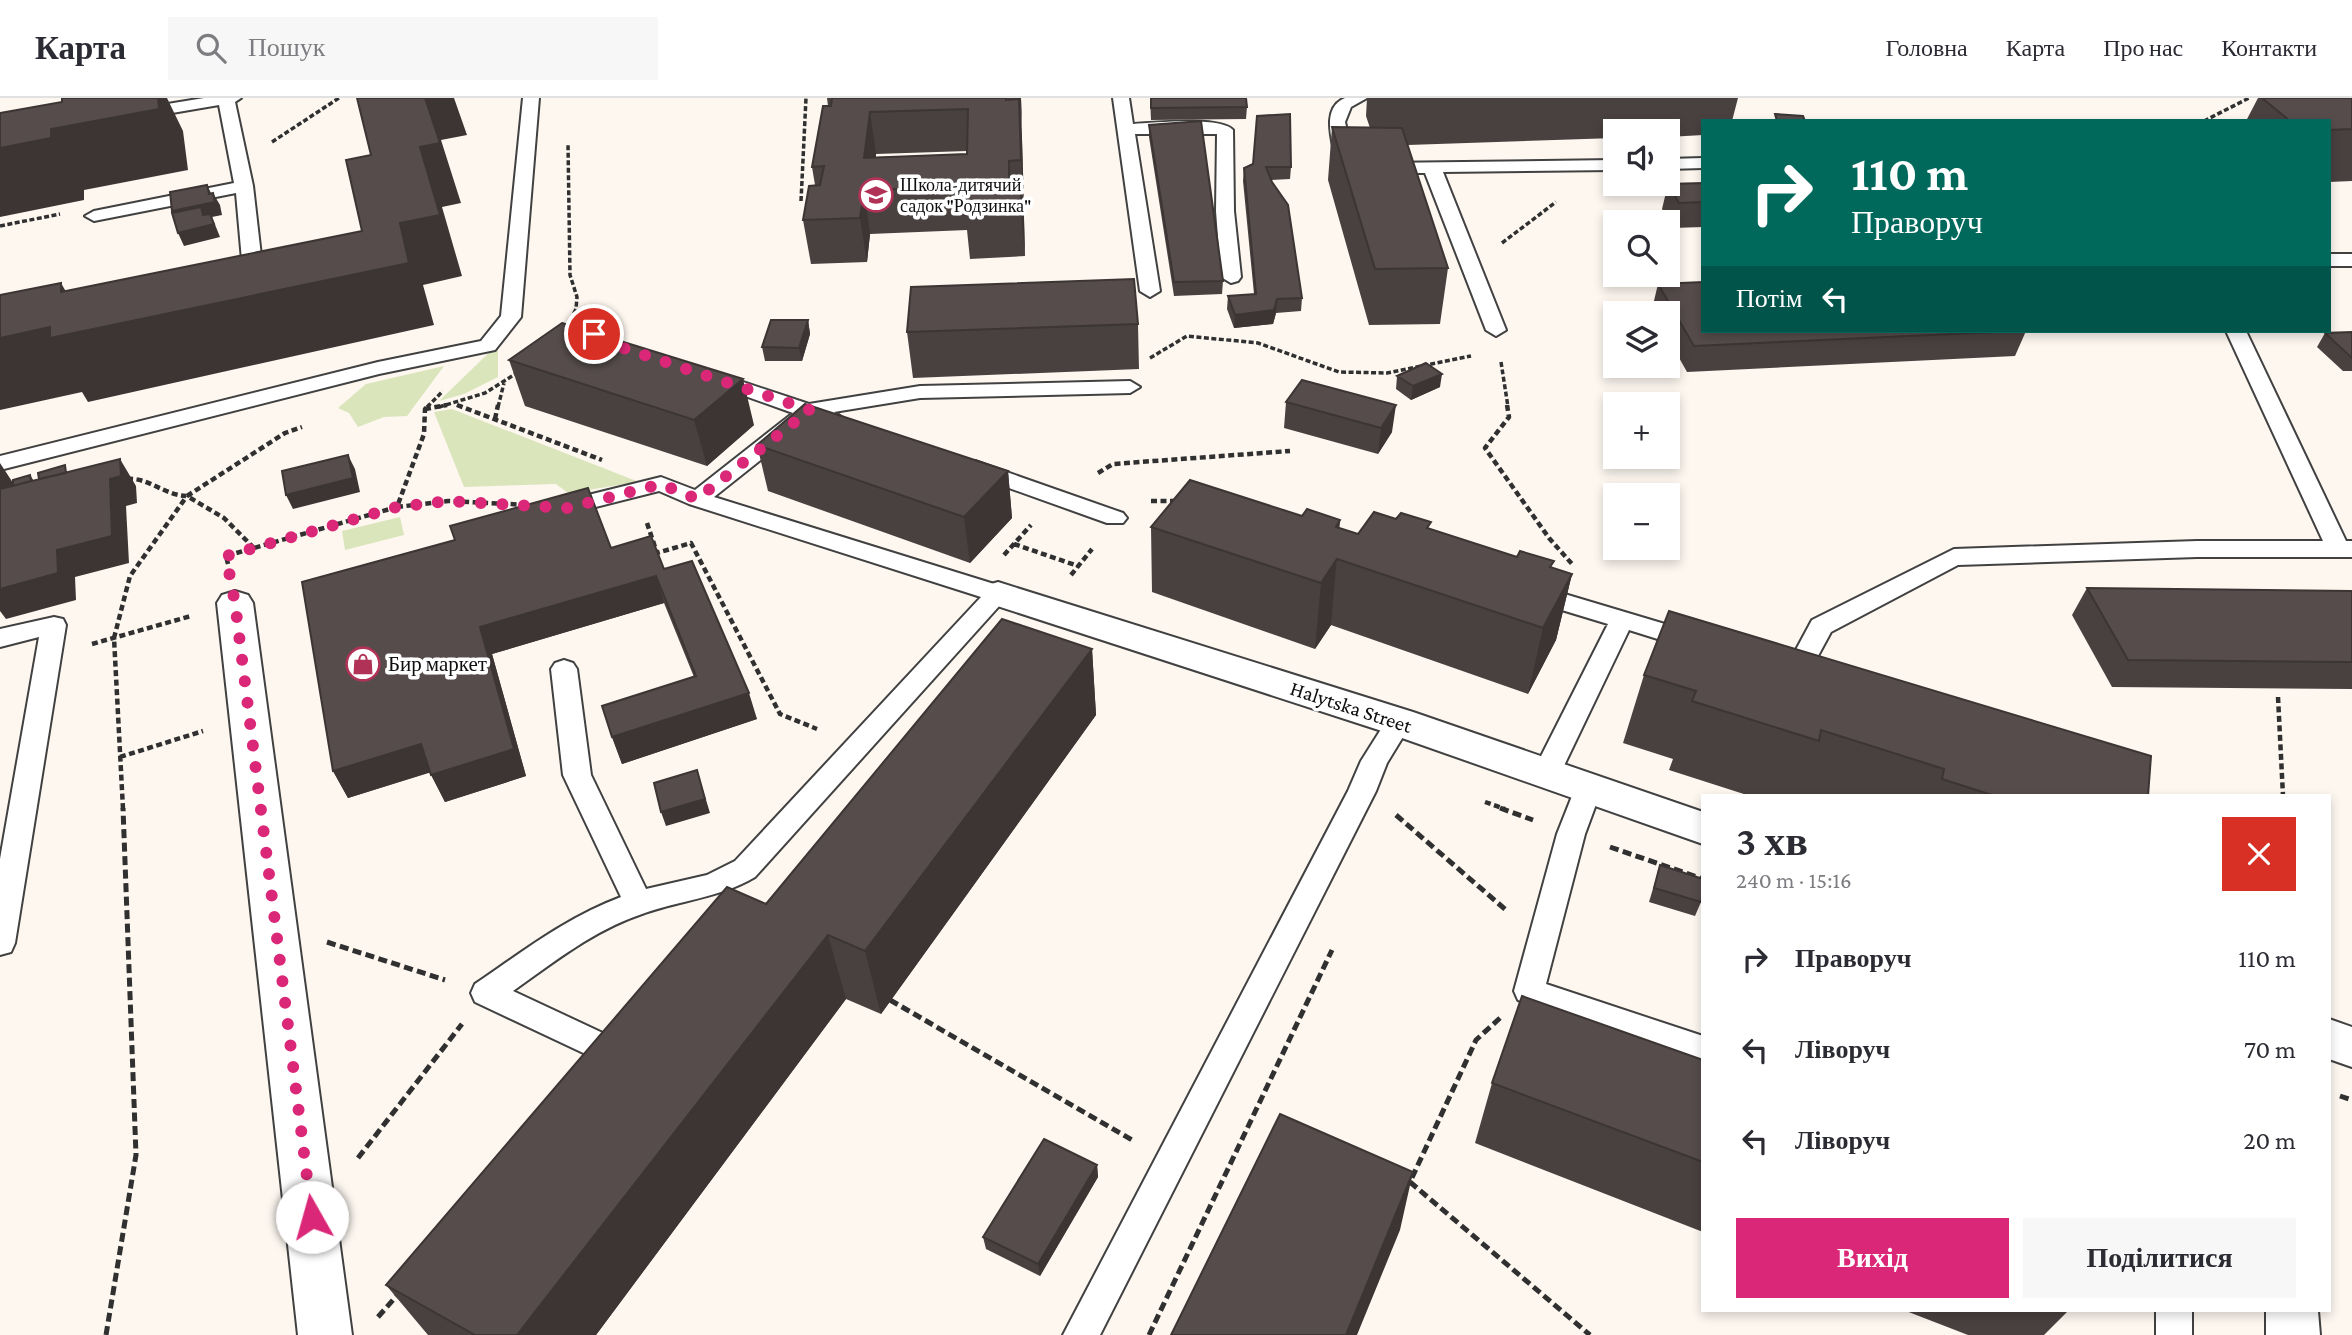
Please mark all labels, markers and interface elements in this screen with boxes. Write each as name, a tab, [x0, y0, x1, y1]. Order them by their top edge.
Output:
search box	[168, 17, 658, 80]
text: Карта	[35, 29, 126, 66]
icon: search	[192, 29, 230, 67]
text: Пошук	[248, 33, 325, 62]
text: Головна	[1886, 34, 1968, 61]
text: Карта	[2006, 34, 2065, 61]
text: Про нас	[2103, 34, 2183, 61]
text: Контакти	[2221, 34, 2317, 61]
map controls	[1603, 119, 1680, 560]
button: sound	[1603, 119, 1680, 196]
text: 110 m	[1851, 146, 1968, 201]
icon: right	[1736, 147, 1827, 238]
place label: Школа-дитячий садок "Родзинка"	[900, 175, 1031, 216]
school or university icon: Школа-дитячий садок "Родзинка"	[857, 176, 895, 214]
text: Праворуч	[1851, 204, 1983, 240]
button: search	[1603, 210, 1680, 287]
icon: left	[1816, 280, 1854, 318]
text: Потім	[1736, 284, 1802, 313]
button: layers	[1603, 301, 1680, 378]
pin	[564, 304, 624, 364]
icon: arrive	[575, 315, 613, 353]
button: +	[1603, 392, 1680, 469]
button: −	[1603, 483, 1680, 560]
shop icon: Бир маркет	[344, 645, 382, 683]
place label: Бир маркет	[388, 652, 487, 676]
street label: Halytska Street	[1287, 676, 1416, 738]
text: 3 хв	[1736, 817, 1808, 864]
button: close	[2222, 817, 2296, 891]
text: 240 m · 15:16	[1736, 867, 1852, 893]
icon: right	[1736, 940, 1774, 978]
text: Праворуч	[1795, 944, 1911, 973]
text: 110 m	[2238, 944, 2296, 973]
icon: left	[1736, 1031, 1774, 1069]
text: Ліворуч	[1795, 1035, 1890, 1064]
text: 70 m	[2244, 1035, 2296, 1064]
icon: left	[1736, 1122, 1774, 1160]
text: Ліворуч	[1795, 1126, 1890, 1155]
text: 20 m	[2243, 1126, 2296, 1155]
position arrow	[275, 1180, 349, 1254]
button: Вихід	[1736, 1218, 2009, 1298]
button: Поділитися	[2023, 1218, 2296, 1298]

